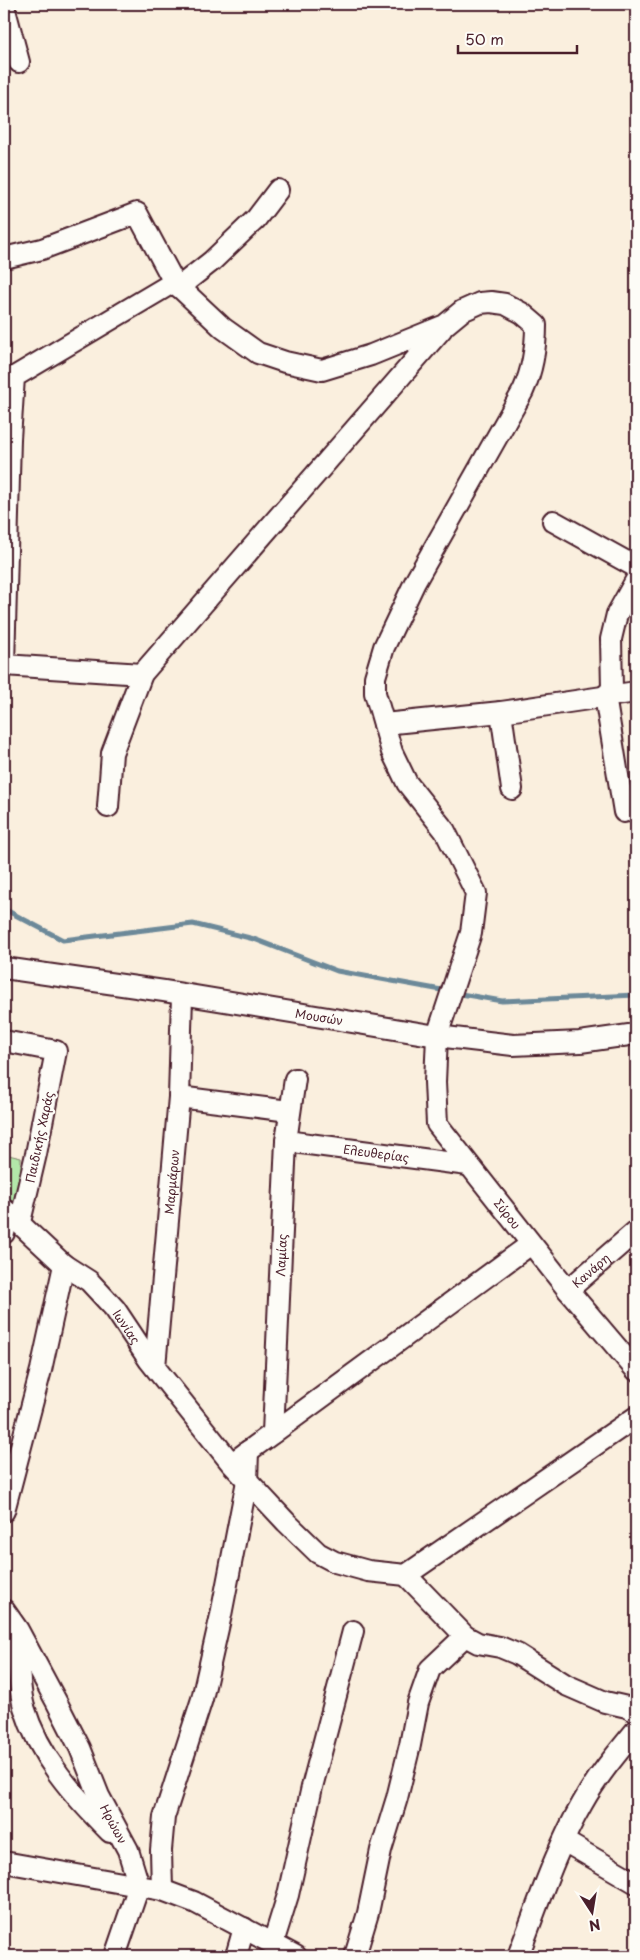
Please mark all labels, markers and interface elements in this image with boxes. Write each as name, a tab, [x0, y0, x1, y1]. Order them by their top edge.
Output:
scale bar	[458, 22, 576, 54]
text: 50 m	[465, 27, 504, 50]
street label: Μουσών	[294, 1004, 345, 1029]
street label: Παιδικής Χαράς	[21, 1090, 57, 1184]
street label: Ελευθερίας	[342, 1140, 410, 1166]
street label: Μαρμάρων	[160, 1148, 183, 1215]
street label: Σύρου	[490, 1195, 525, 1233]
street label: Λαμίας	[271, 1233, 291, 1277]
street label: Κανάρη	[568, 1249, 614, 1292]
street label: Ιωνίας	[109, 1306, 145, 1347]
street label: Ηρώων	[96, 1801, 132, 1847]
north arrow	[568, 1888, 618, 1938]
text: N	[587, 1914, 602, 1937]

